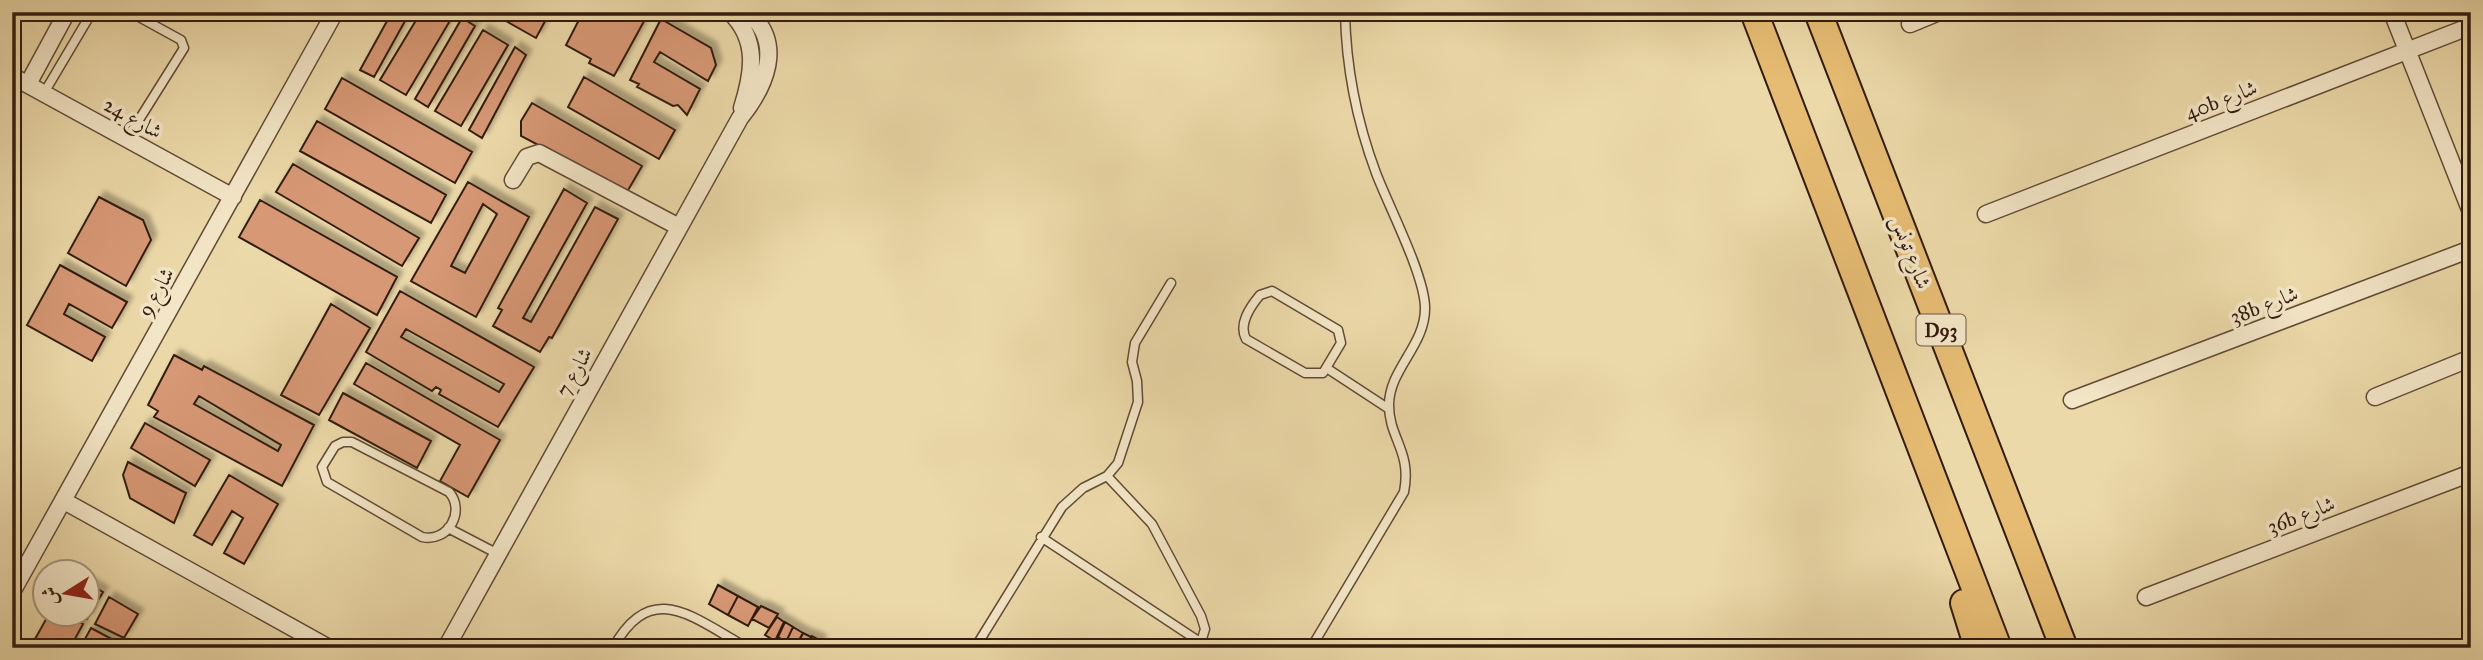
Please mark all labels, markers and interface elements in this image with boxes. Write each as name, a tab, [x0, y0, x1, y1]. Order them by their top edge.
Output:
street label: 40b شارع	[2181, 74, 2263, 130]
street label: شارع 24	[97, 91, 167, 149]
street label: شارع تونس	[1880, 211, 1937, 294]
street label: شارع 9	[132, 263, 184, 324]
street label: 38b شارع	[2226, 280, 2303, 334]
road number: D93	[1916, 314, 1966, 346]
street label: شارع 7	[550, 343, 602, 404]
street label: 36b شارع	[2263, 490, 2340, 544]
north arrow	[32, 558, 102, 628]
text: ش	[37, 585, 63, 608]

